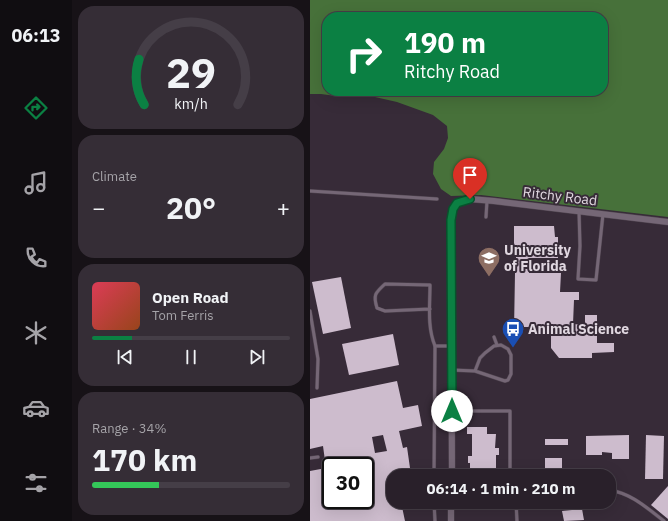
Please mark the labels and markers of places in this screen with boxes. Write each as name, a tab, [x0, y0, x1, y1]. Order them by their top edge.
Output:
pin	[453, 158, 487, 199]
place label: University of Florida	[504, 241, 571, 275]
school or university icon: University of Florida	[476, 245, 502, 278]
bus stop icon: Animal Science	[500, 316, 526, 349]
place label: Animal Science	[528, 320, 629, 338]

